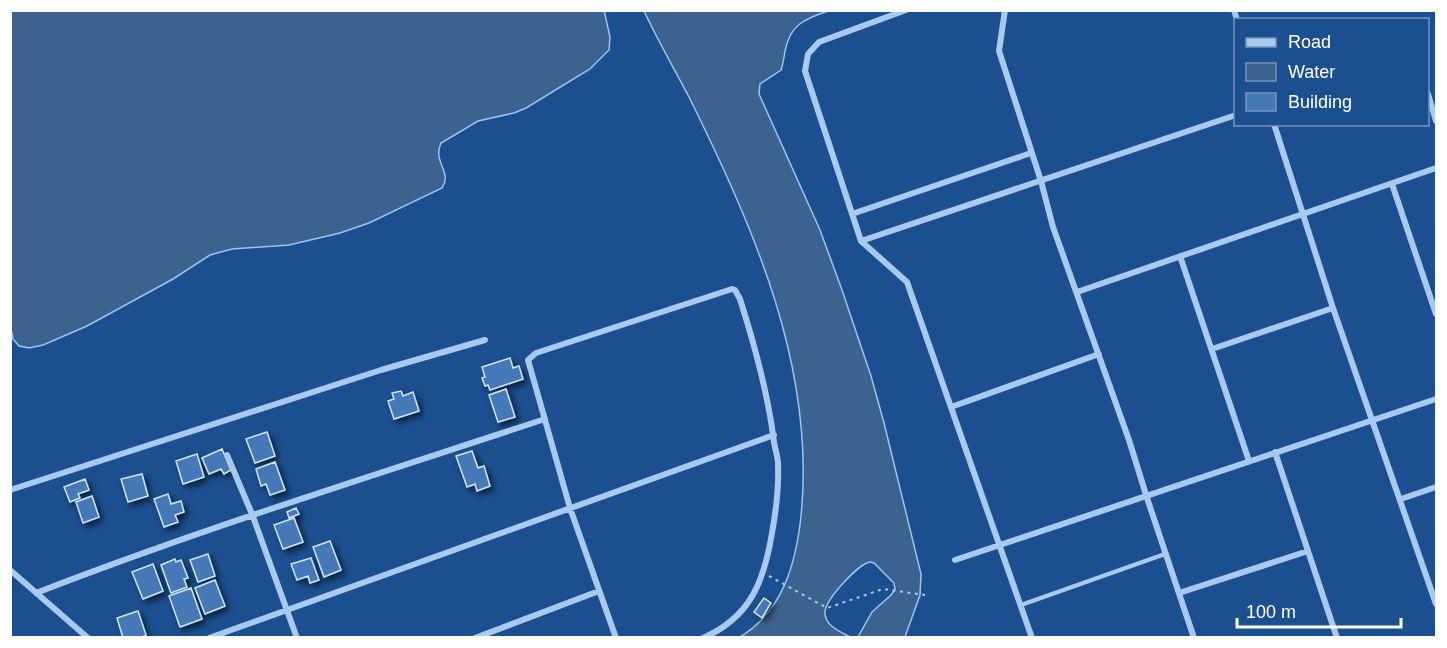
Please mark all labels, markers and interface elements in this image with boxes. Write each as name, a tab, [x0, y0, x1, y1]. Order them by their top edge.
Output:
legend	[1234, 18, 1429, 126]
text: Road	[1288, 32, 1331, 52]
text: Water	[1288, 62, 1335, 82]
text: Building	[1288, 92, 1352, 112]
scale bar	[1237, 591, 1400, 629]
text: 100 m	[1246, 602, 1296, 622]

